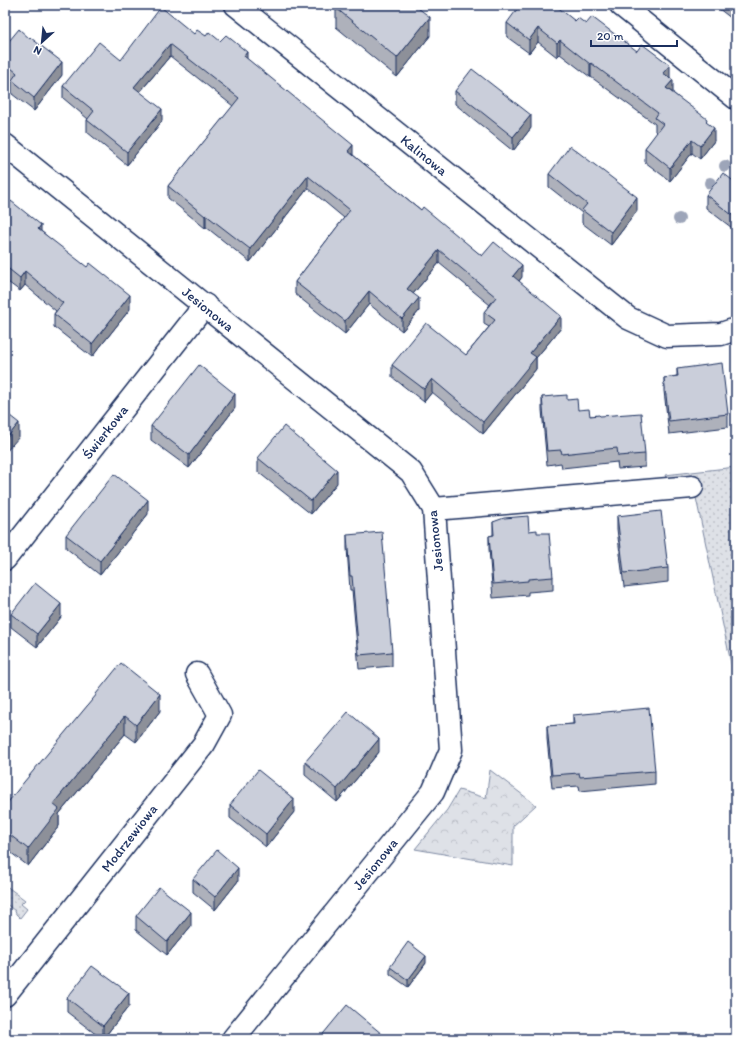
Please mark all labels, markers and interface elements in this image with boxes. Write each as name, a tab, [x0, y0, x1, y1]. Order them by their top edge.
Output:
north arrow	[22, 22, 62, 62]
scale bar	[591, 22, 677, 48]
text: 20 m	[597, 29, 624, 43]
text: N	[31, 43, 44, 58]
street label: Kalinowa	[397, 131, 451, 180]
street label: Jesionowa	[178, 283, 237, 335]
street label: Świerkowa	[79, 401, 132, 463]
street label: Jesionowa	[424, 509, 447, 572]
street label: Modrzewiowa	[98, 801, 161, 875]
street label: Jesionowa	[349, 835, 401, 894]

